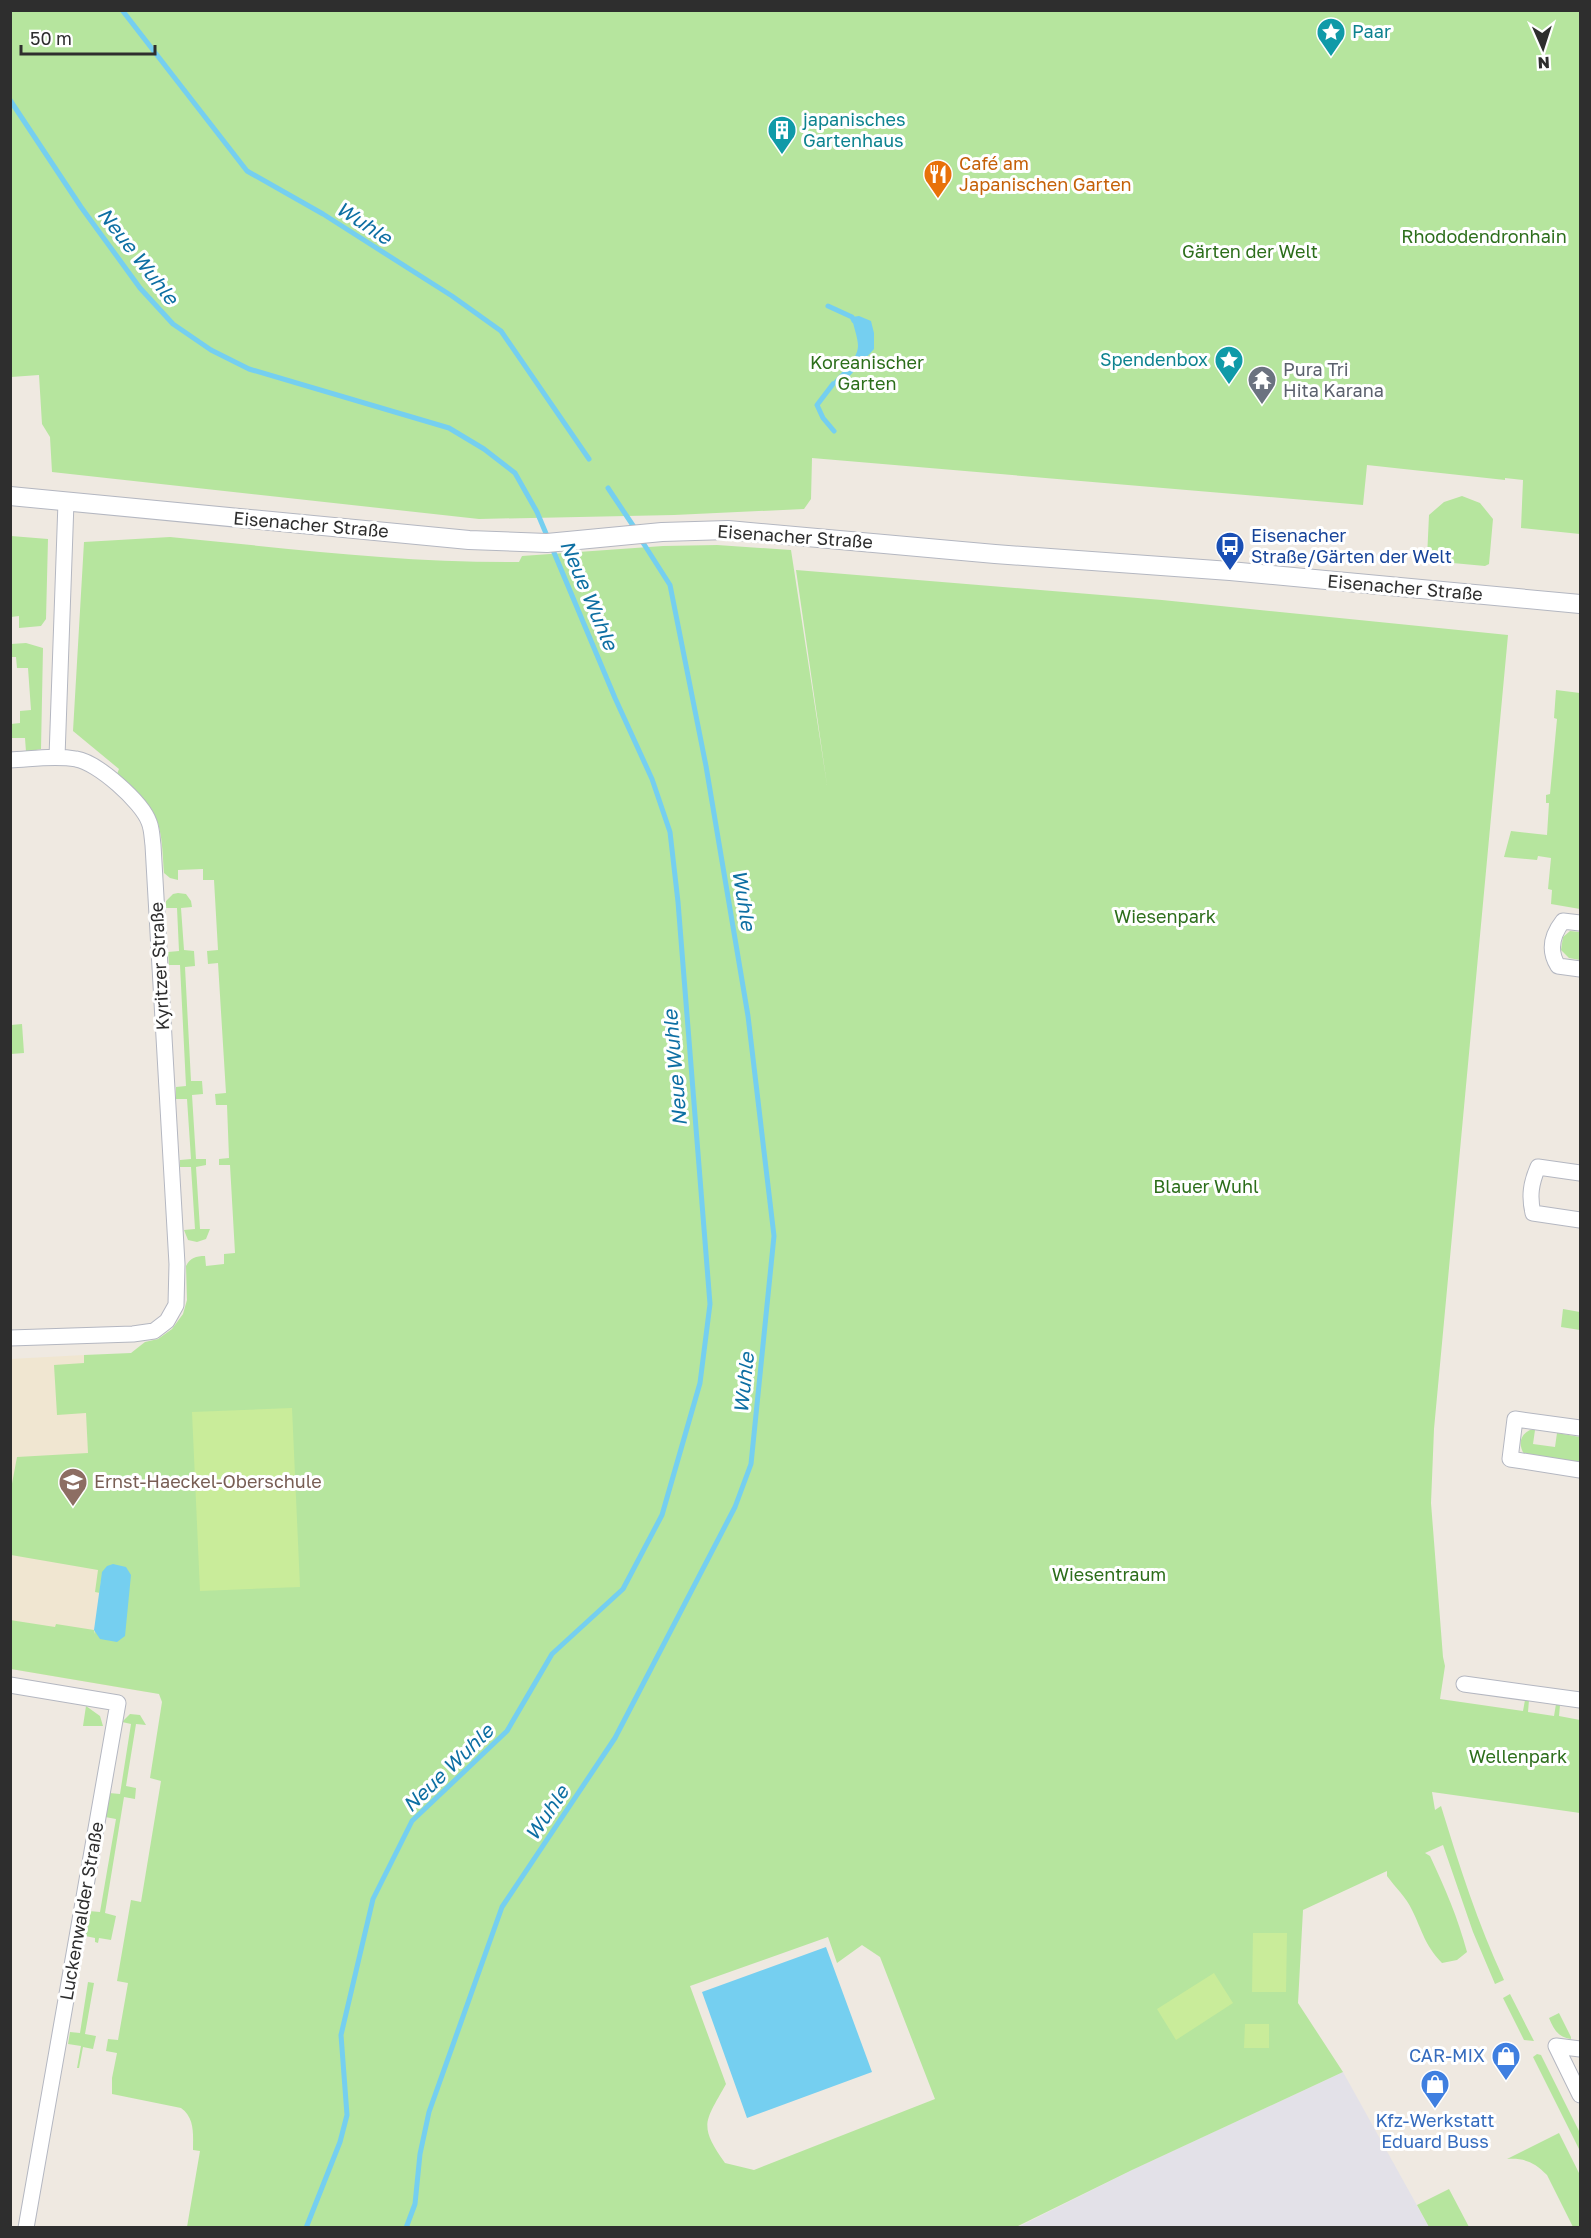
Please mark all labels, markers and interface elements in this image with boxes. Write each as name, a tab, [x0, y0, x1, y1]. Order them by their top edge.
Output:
place icon: Paar	[1315, 16, 1347, 58]
scale bar	[21, 18, 154, 56]
north arrow	[1513, 18, 1573, 78]
place label: Paar	[1352, 20, 1391, 42]
text: 50 m	[30, 27, 72, 49]
text: N	[1537, 53, 1550, 73]
place label: japanisches Gartenhaus	[802, 108, 906, 151]
building icon: japanisches Gartenhaus	[766, 114, 798, 156]
place label: Café am Japanischen Garten	[959, 152, 1132, 195]
restaurant icon: Café am Japanischen Garten	[922, 158, 954, 200]
water label: Wuhle	[332, 195, 398, 250]
water label: Neue Wuhle	[93, 202, 185, 310]
park label: Rhododendronhain	[1401, 225, 1567, 247]
park label: Gärten der Welt	[1182, 240, 1318, 262]
place icon: Spendenbox	[1213, 344, 1245, 386]
place label: Spendenbox	[1100, 348, 1208, 370]
park label: Koreanischer Garten	[810, 351, 924, 394]
place label: Pura Tri Hita Karana	[1283, 358, 1384, 401]
temple icon: Pura Tri Hita Karana	[1246, 364, 1278, 406]
street label: Eisenacher Straße	[232, 506, 390, 542]
street label: Eisenacher Straße	[716, 520, 874, 552]
place label: Eisenacher Straße/Gärten der Welt	[1251, 524, 1452, 567]
bus stop icon: Eisenacher Straße/Gärten der Welt	[1214, 530, 1246, 572]
water label: Neue Wuhle	[556, 536, 624, 654]
street label: Eisenacher Straße	[1326, 569, 1484, 605]
water label: Wuhle	[728, 868, 762, 933]
street label: Kyritzer Straße	[145, 901, 173, 1031]
park label: Wiesenpark	[1114, 905, 1216, 927]
water label: Neue Wuhle	[657, 1008, 691, 1127]
park label: Blauer Wuhl	[1153, 1175, 1259, 1197]
water label: Wuhle	[728, 1350, 758, 1414]
school or university icon: Ernst-Haeckel-Oberschule	[57, 1466, 89, 1508]
place label: Ernst-Haeckel-Oberschule	[94, 1470, 322, 1492]
park label: Wiesentraum	[1052, 1563, 1166, 1585]
water label: Neue Wuhle	[397, 1717, 499, 1816]
park label: Wellenpark	[1469, 1745, 1567, 1767]
water label: Wuhle	[519, 1779, 574, 1844]
street label: Luckenwalder Straße	[54, 1820, 108, 2002]
shop icon: CAR-MIX	[1490, 2040, 1522, 2082]
place label: CAR-MIX	[1409, 2044, 1485, 2066]
shop icon: Kfz-Werkstatt Eduard Buss	[1419, 2068, 1451, 2110]
place label: Kfz-Werkstatt Eduard Buss	[1375, 2109, 1495, 2152]

